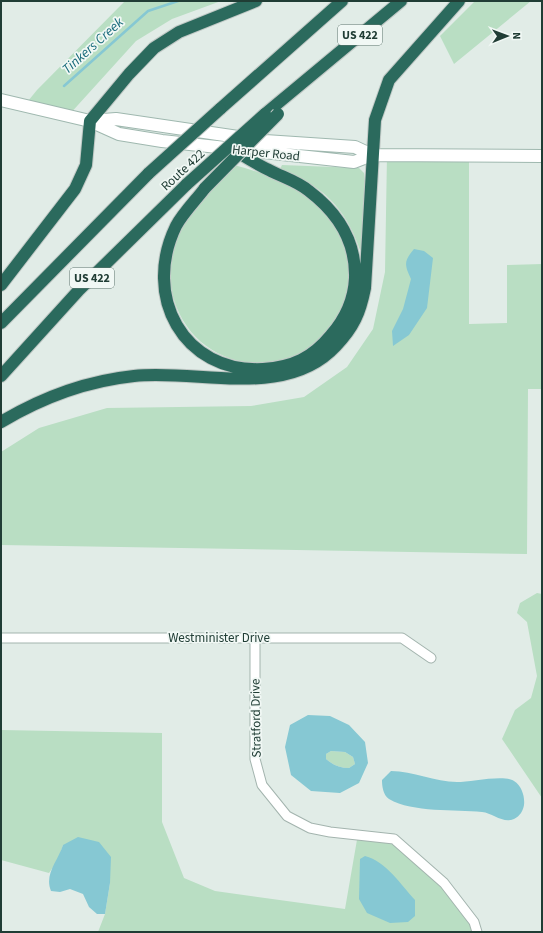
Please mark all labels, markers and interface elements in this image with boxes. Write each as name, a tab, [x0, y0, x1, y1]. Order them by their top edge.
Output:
water label: Tinkers Creek	[58, 13, 128, 79]
north arrow	[487, 16, 527, 56]
road number: US 422	[338, 25, 382, 45]
text: N	[509, 32, 524, 40]
street label: Harper Road	[231, 140, 301, 166]
street label: Route 422	[157, 145, 209, 195]
road number: US 422	[70, 268, 114, 288]
street label: Westminister Drive	[168, 629, 270, 647]
street label: Stratford Drive	[246, 678, 266, 758]

